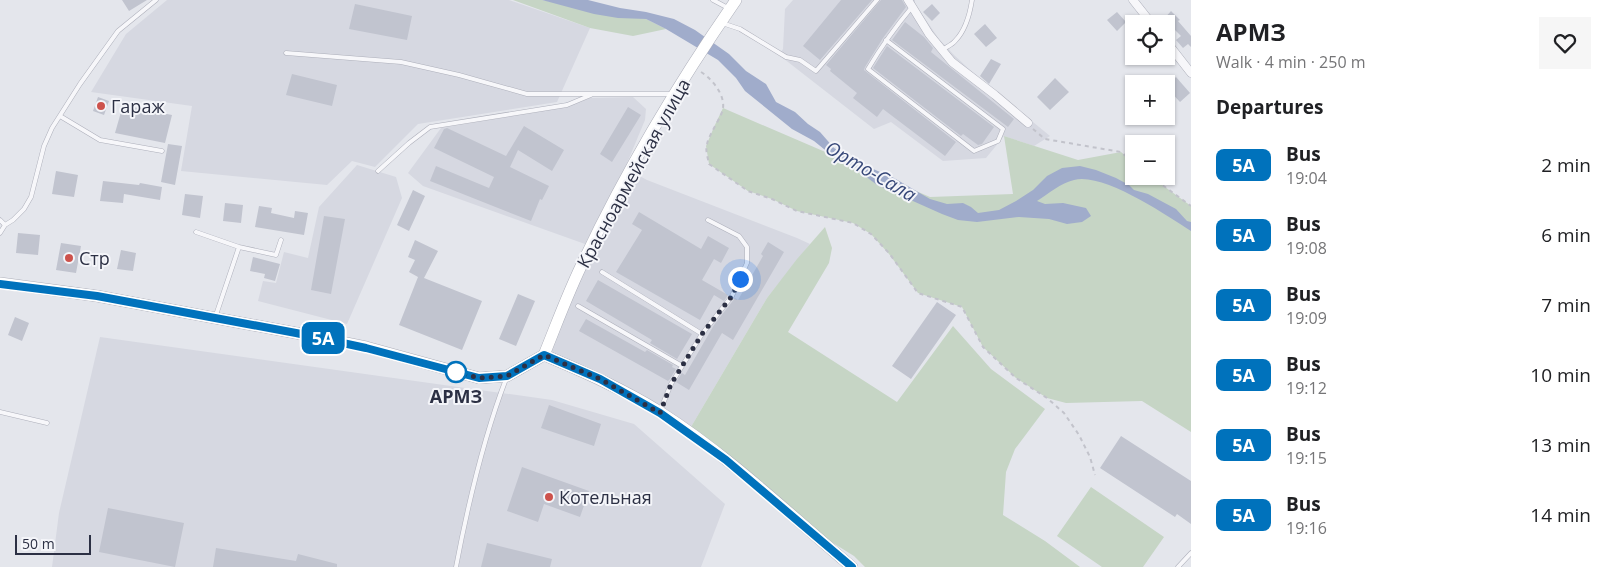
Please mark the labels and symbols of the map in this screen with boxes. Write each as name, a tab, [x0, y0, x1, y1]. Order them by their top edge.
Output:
street label: Красноармейская улица	[571, 74, 695, 272]
place label: Гараж	[111, 94, 165, 118]
marker: Гараж	[95, 100, 107, 112]
water label: Орто-Сала	[821, 135, 921, 208]
place label: Стр	[79, 246, 110, 270]
marker: Стр	[63, 252, 75, 264]
your location	[728, 267, 753, 292]
line badge: 5А	[300, 322, 346, 354]
marker: АРМЗ	[445, 361, 467, 383]
place label: АРМЗ	[430, 384, 482, 408]
place label: Котельная	[559, 485, 652, 509]
marker: Котельная	[543, 491, 555, 503]
scale bar	[15, 532, 91, 555]

